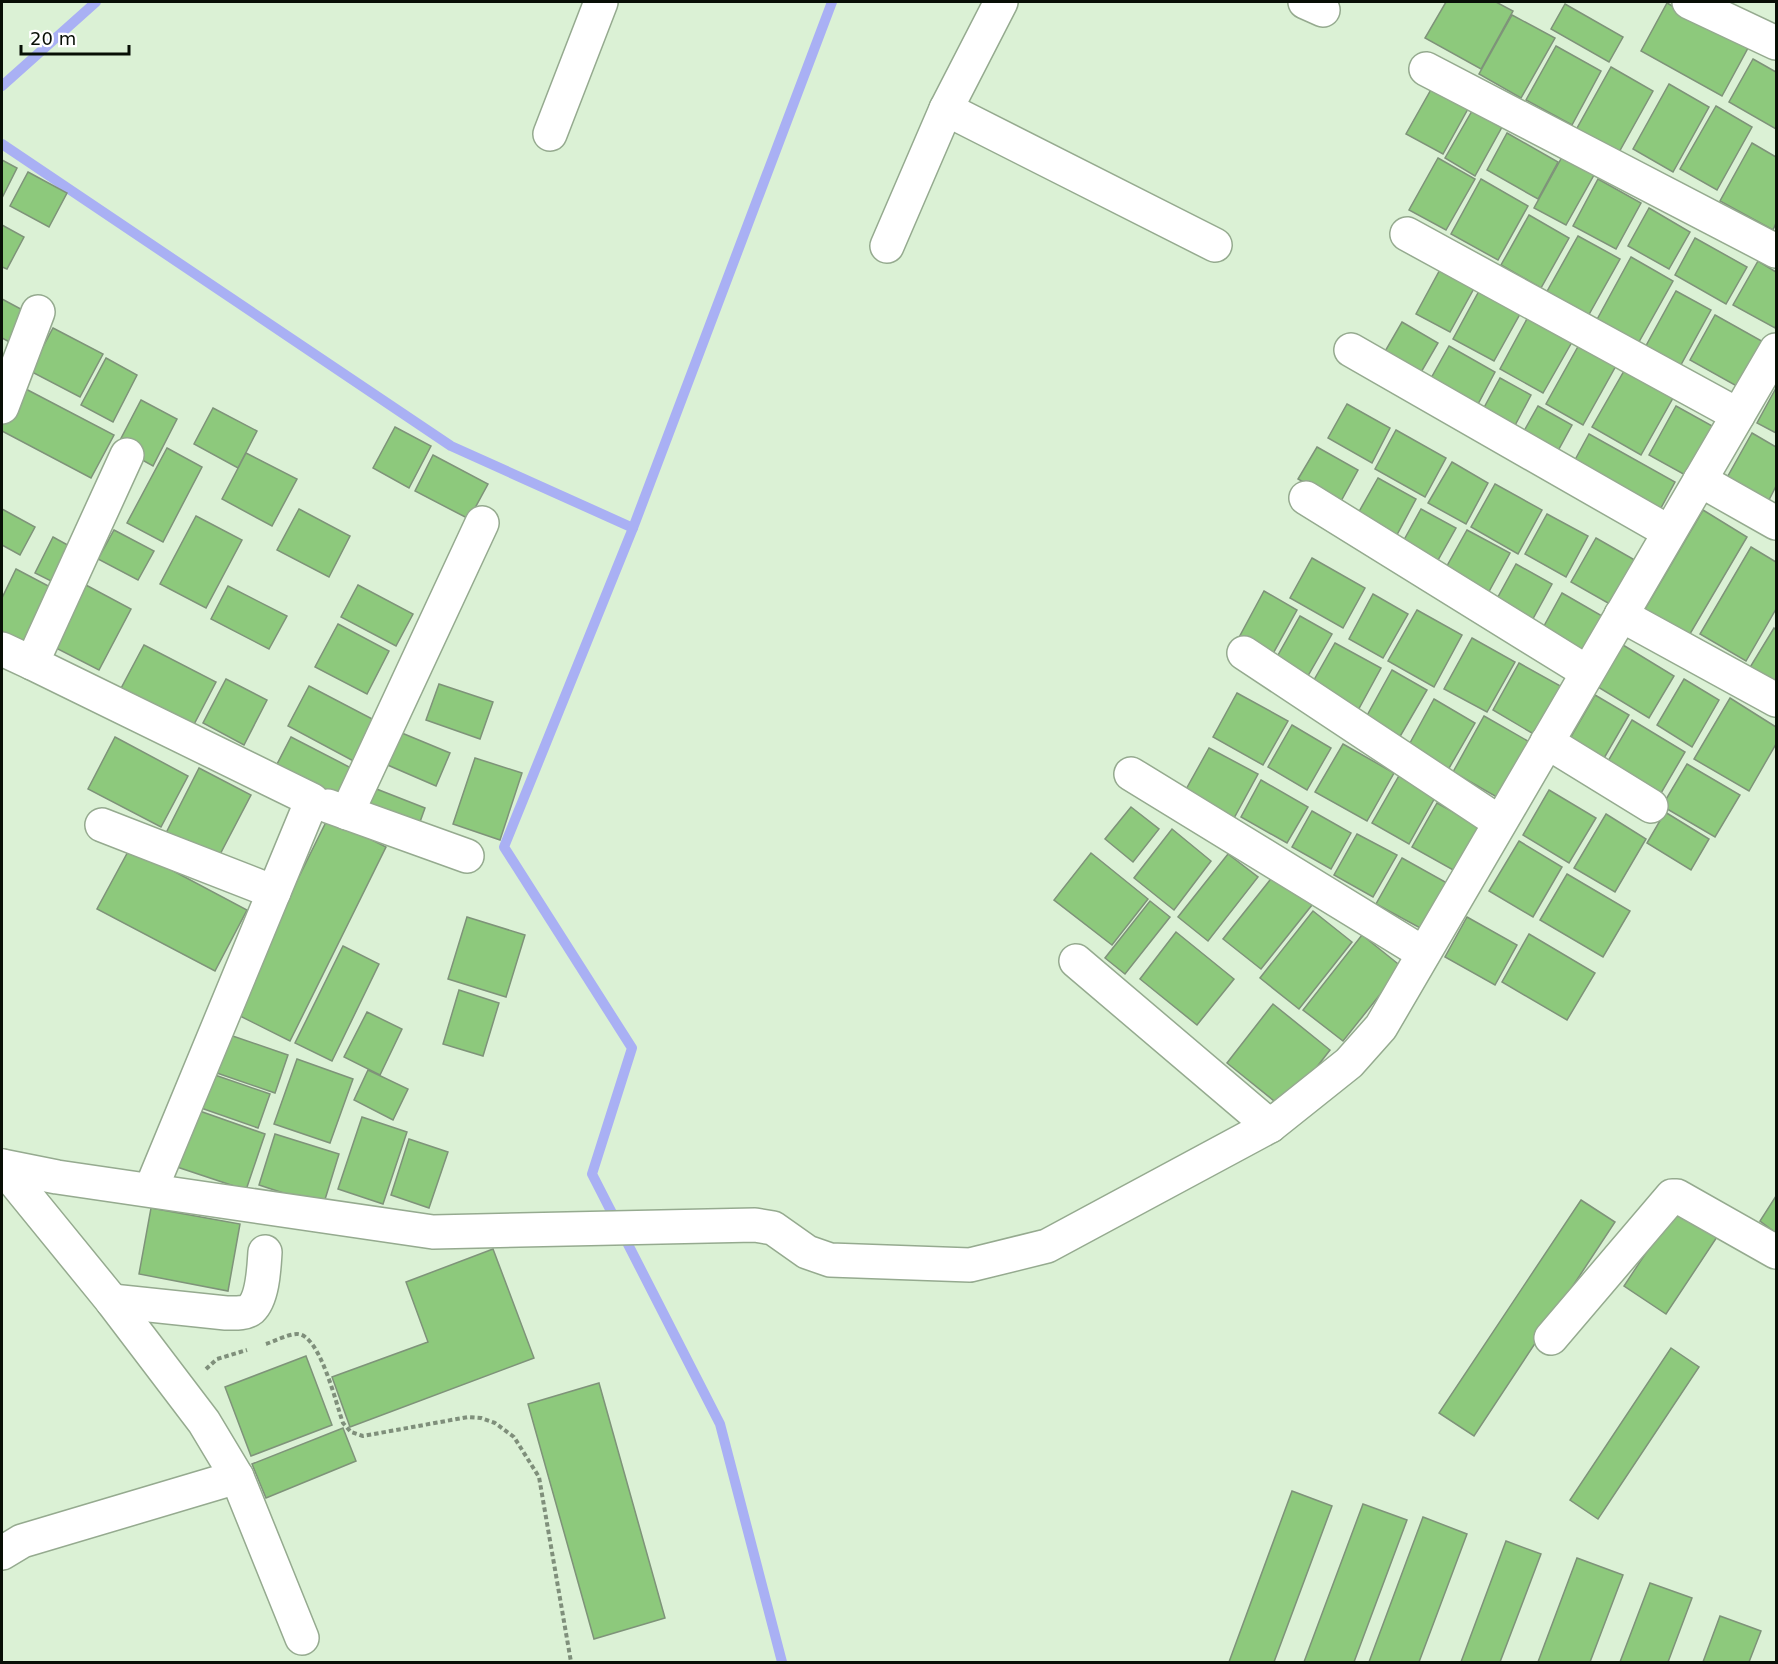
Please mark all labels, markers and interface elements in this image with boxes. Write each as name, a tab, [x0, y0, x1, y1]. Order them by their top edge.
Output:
scale bar	[21, 18, 129, 56]
text: 20 m	[30, 28, 76, 49]

